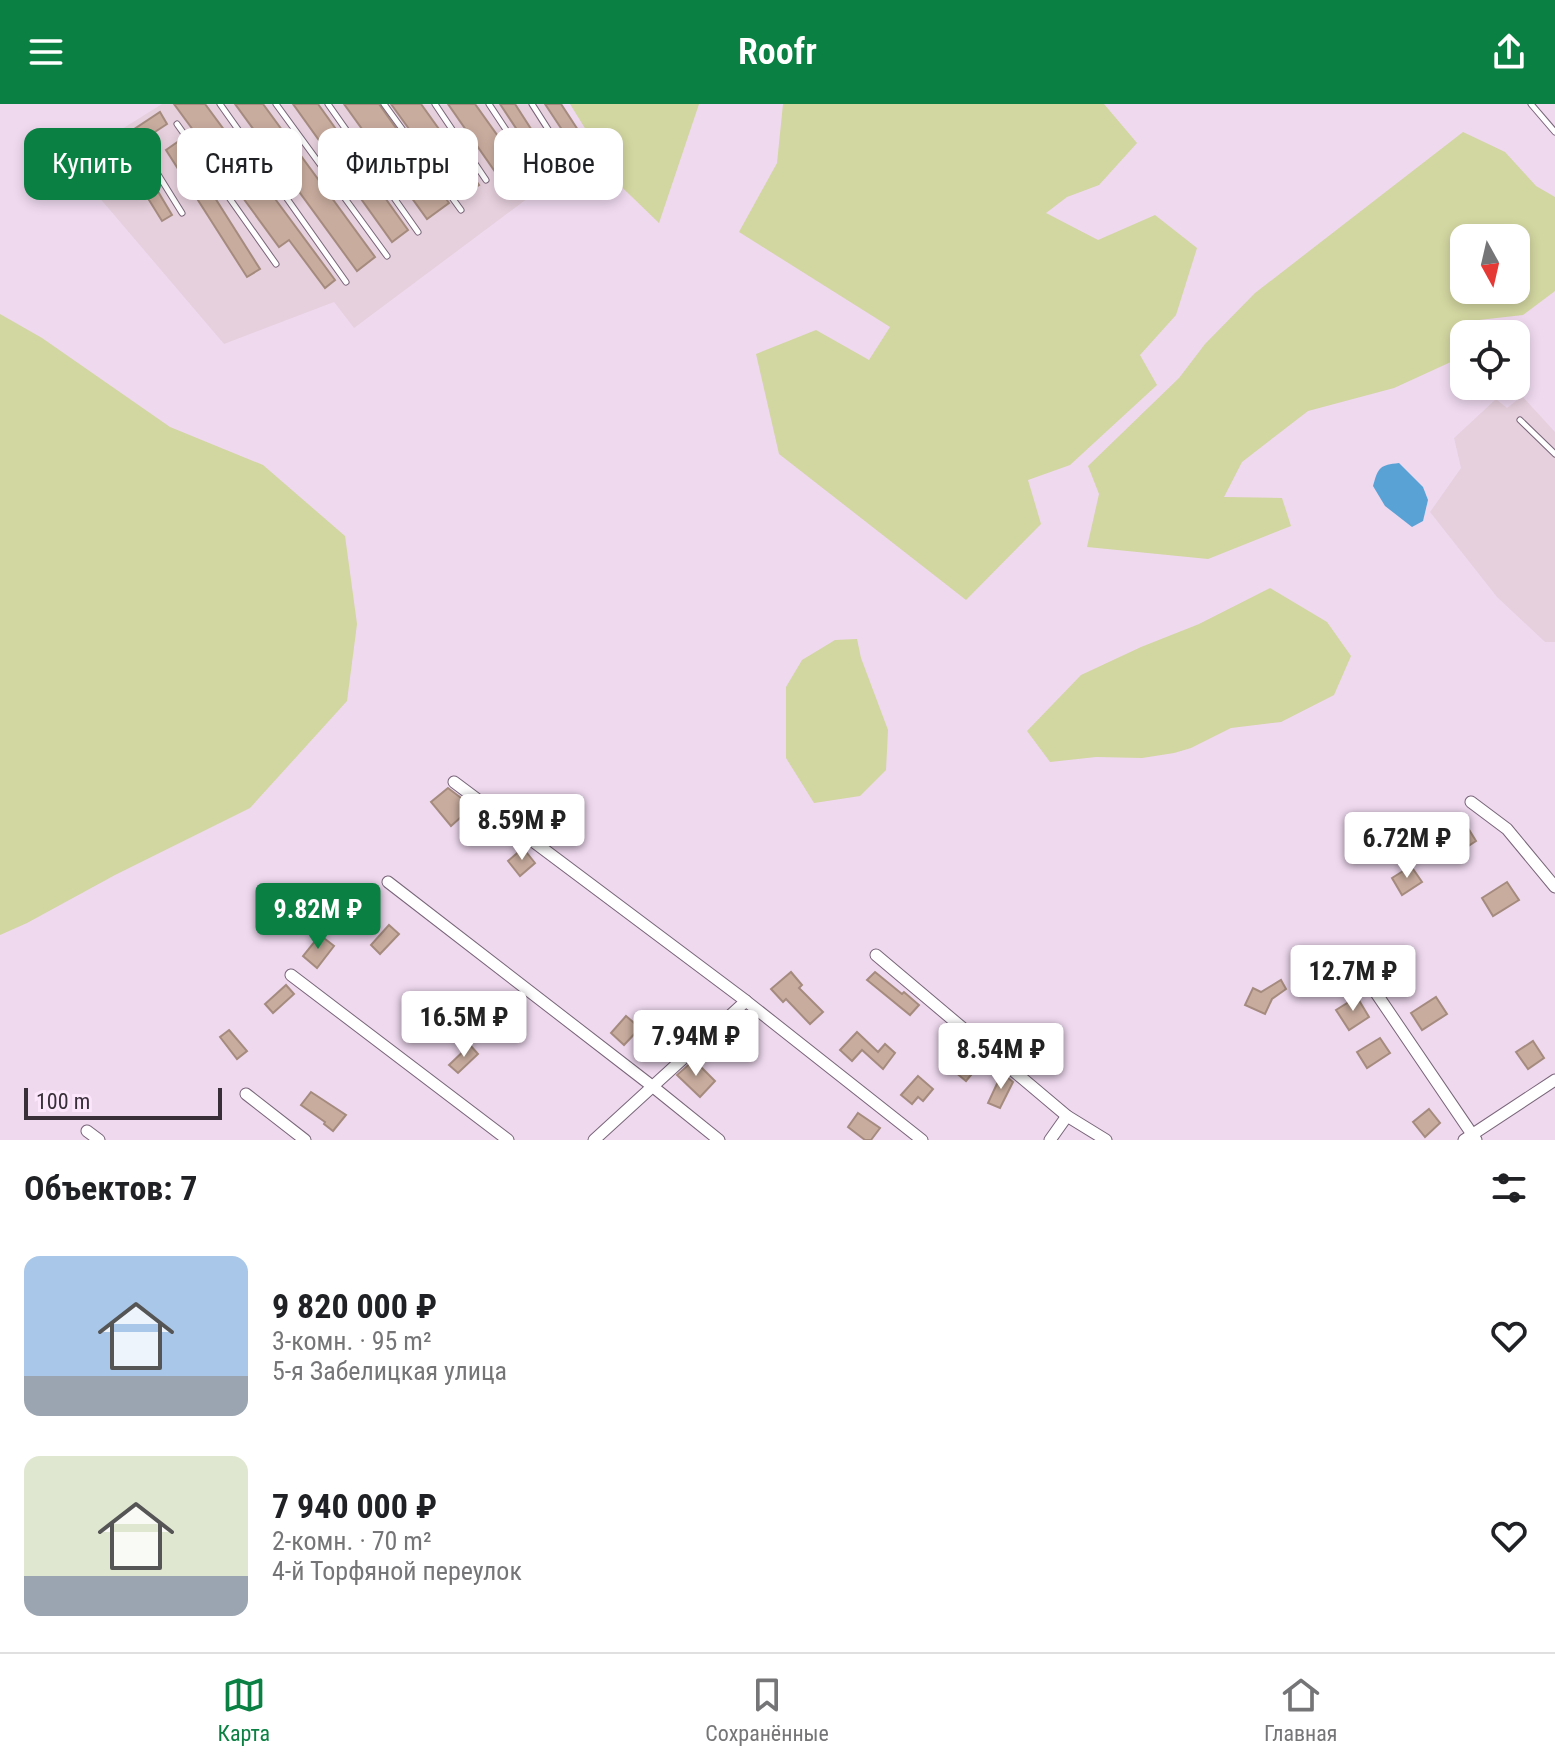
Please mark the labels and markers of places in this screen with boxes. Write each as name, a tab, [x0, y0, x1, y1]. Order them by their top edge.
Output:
pin: 8.59M ₽	[448, 794, 596, 862]
pin: 6.72M ₽	[1333, 812, 1481, 880]
pin: 9.82M ₽	[244, 883, 392, 951]
pin: 12.7M ₽	[1279, 945, 1427, 1013]
pin: 16.5M ₽	[390, 991, 538, 1059]
pin: 7.94M ₽	[622, 1010, 770, 1078]
pin: 8.54M ₽	[927, 1023, 1075, 1091]

